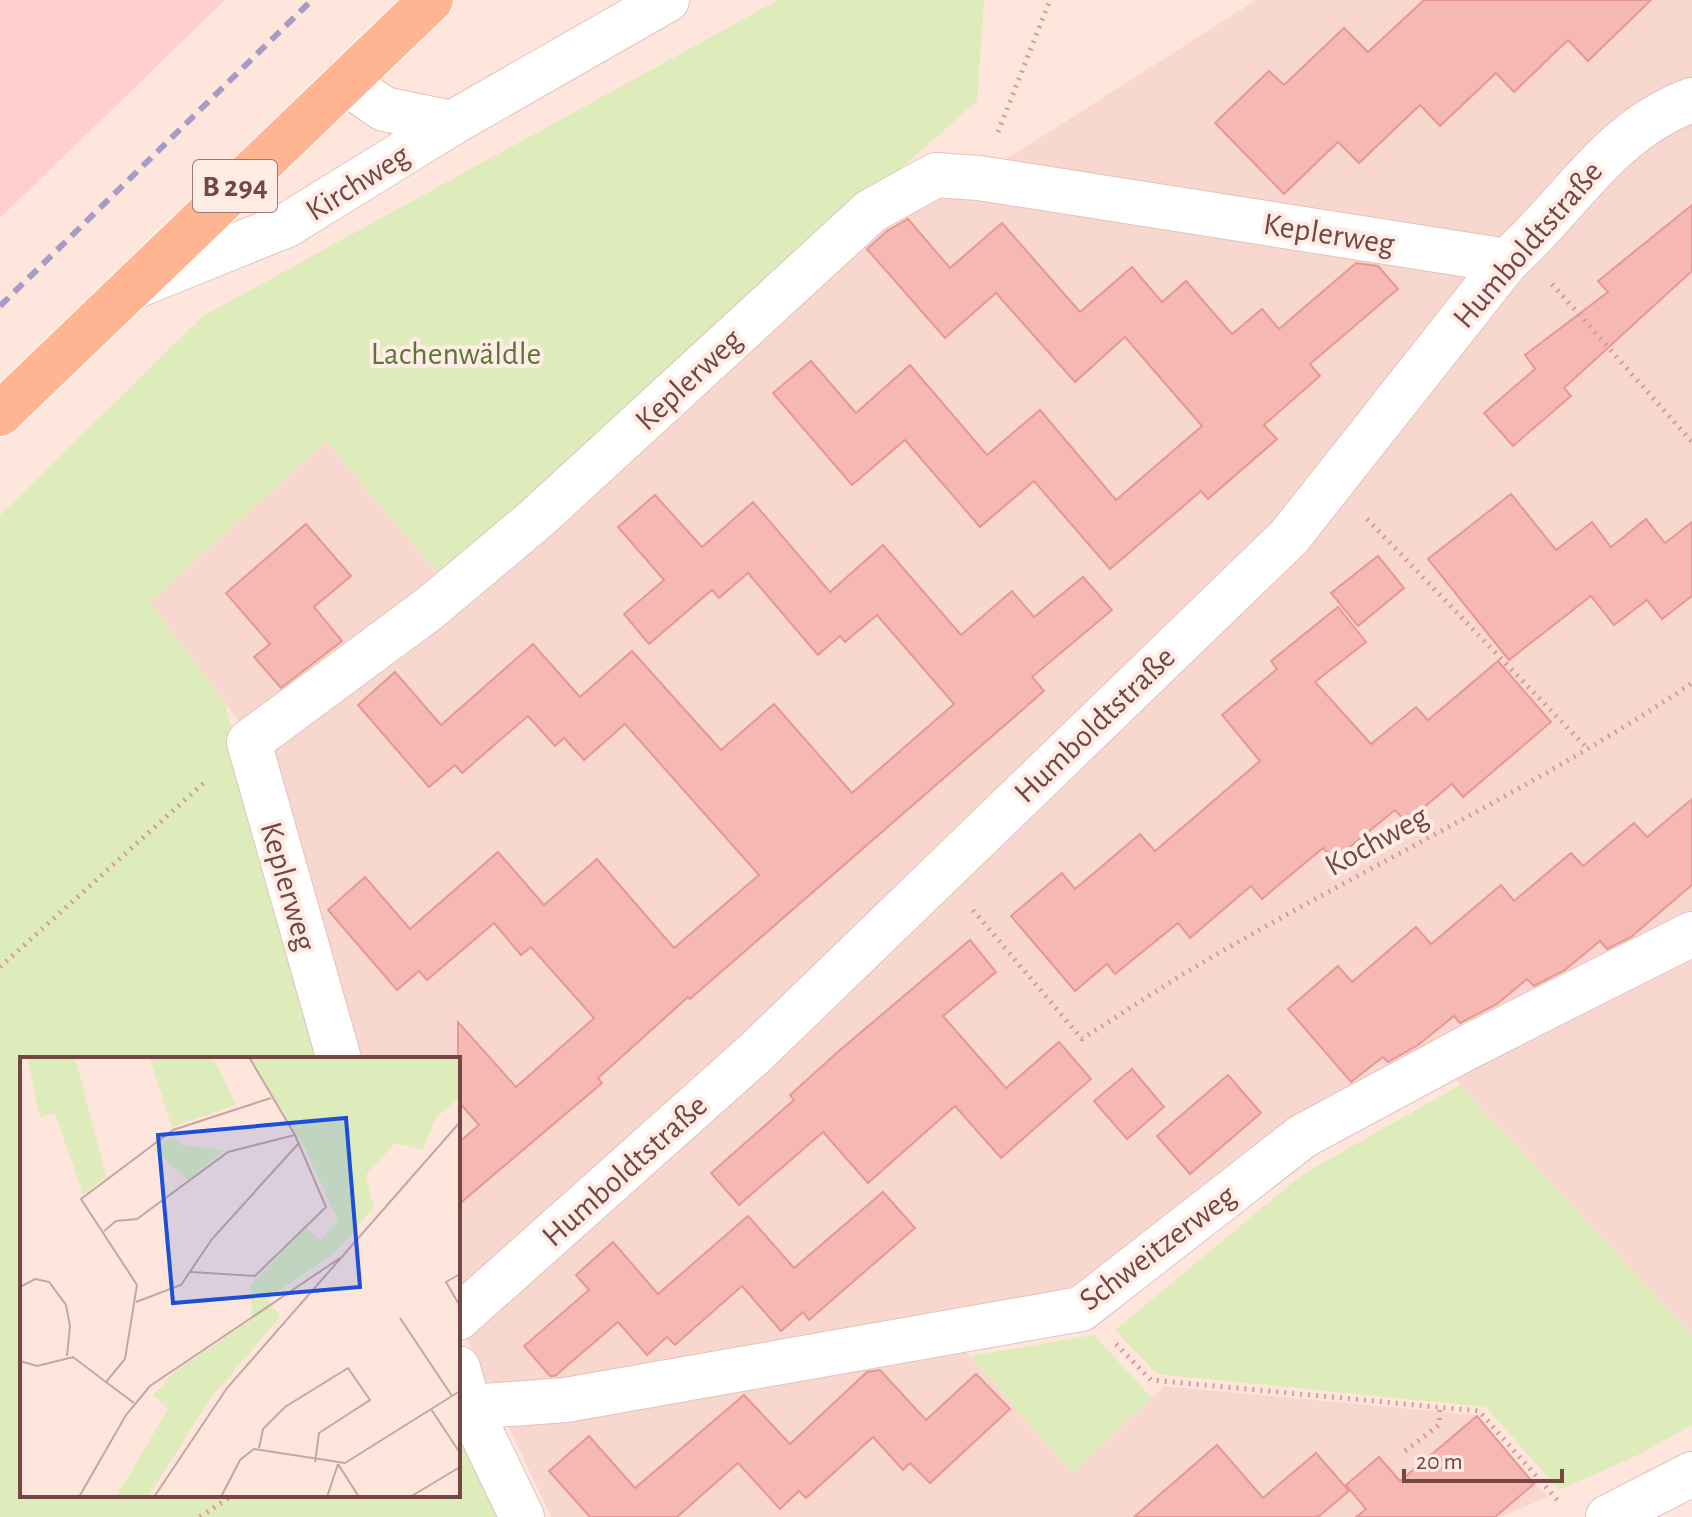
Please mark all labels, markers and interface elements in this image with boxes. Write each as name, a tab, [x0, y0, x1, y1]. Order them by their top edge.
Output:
street label: Kirchweg	[300, 139, 415, 227]
street label: Humboldtstraße	[1447, 155, 1609, 334]
road number: B 294	[193, 160, 277, 212]
street label: Keplerweg	[1261, 208, 1397, 260]
street label: Keplerweg	[629, 323, 748, 437]
park label: Lachenwäldle	[371, 338, 541, 370]
street label: Humboldtstraße	[1008, 640, 1181, 809]
street label: Kochweg	[1320, 800, 1434, 882]
street label: Keplerweg	[254, 818, 322, 955]
inset map	[20, 1057, 460, 1497]
street label: Humboldtstraße	[536, 1089, 713, 1253]
street label: Schweitzerweg	[1074, 1179, 1242, 1317]
scale bar	[1404, 1433, 1562, 1483]
text: 20 m	[1416, 1450, 1463, 1474]

